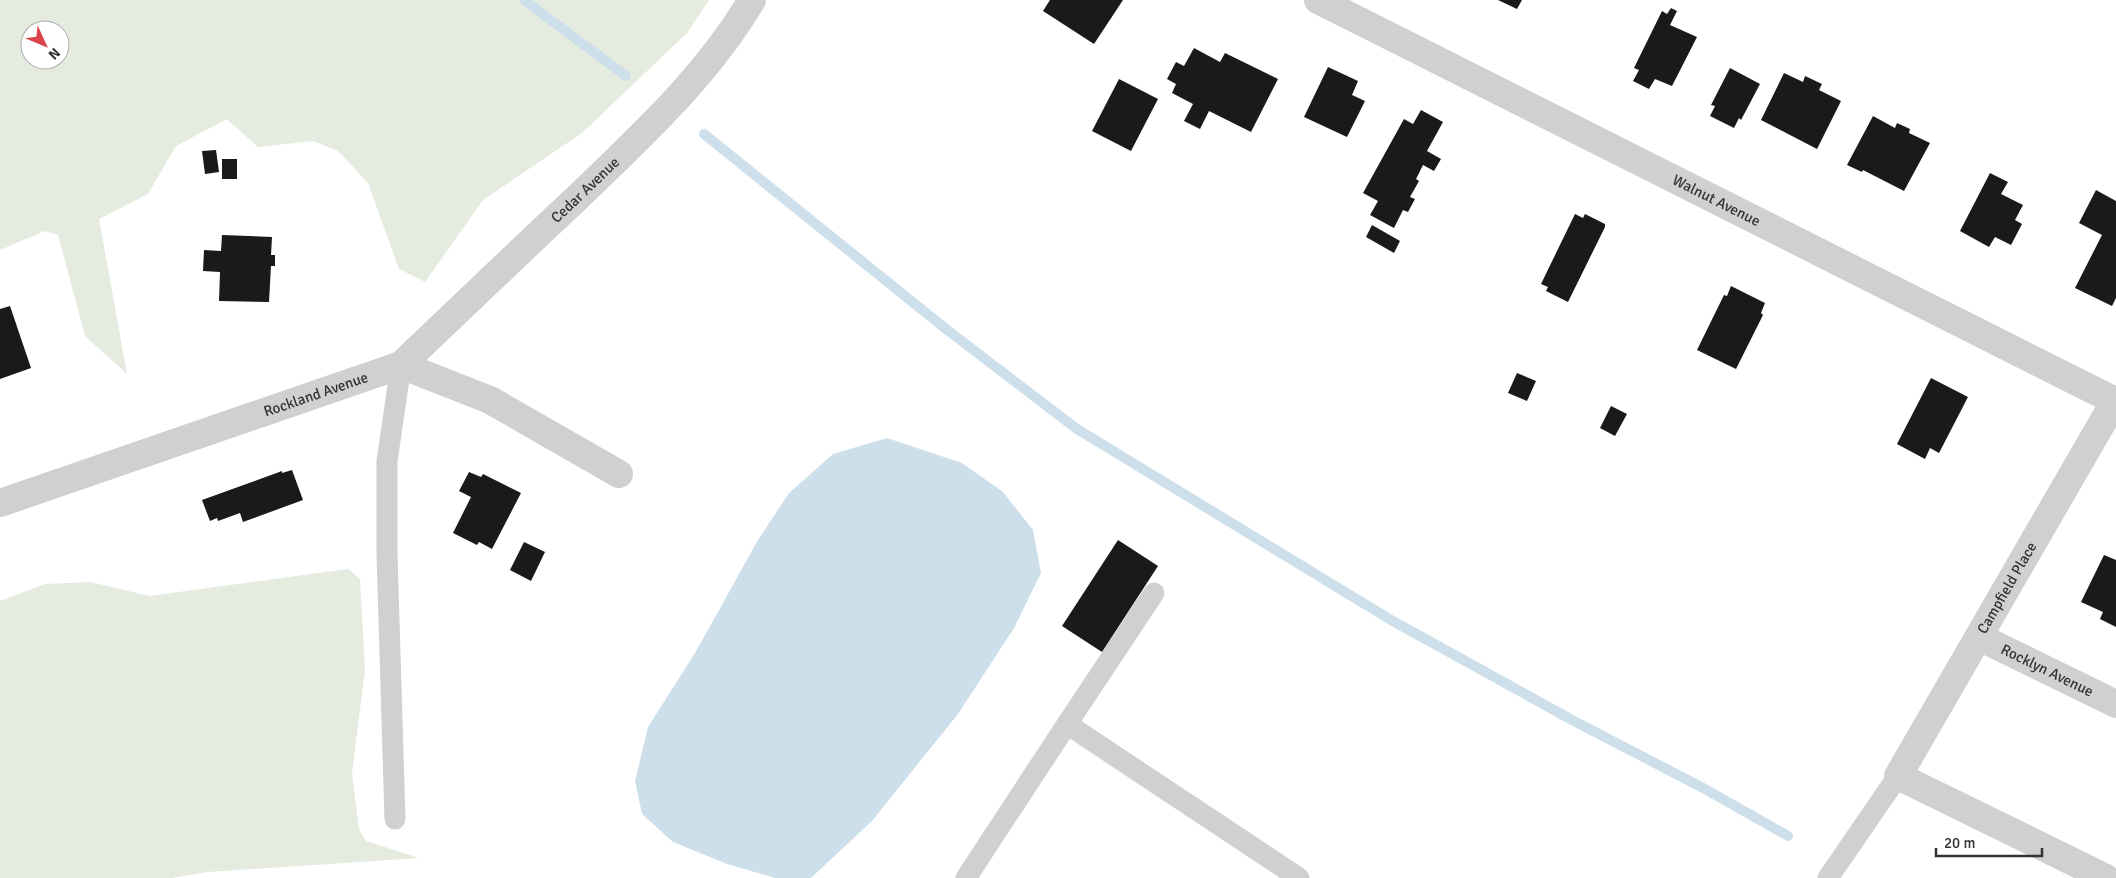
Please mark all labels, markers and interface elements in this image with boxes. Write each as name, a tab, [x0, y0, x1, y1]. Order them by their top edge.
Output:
north arrow	[20, 20, 70, 70]
text: N	[44, 44, 63, 63]
street label: Cedar Avenue	[547, 153, 623, 227]
street label: Walnut Avenue	[1669, 171, 1763, 230]
street label: Rockland Avenue	[261, 368, 371, 421]
street label: Campfield Place	[1973, 539, 2040, 637]
street label: Rocklyn Avenue	[1998, 640, 2096, 701]
scale bar	[1936, 826, 2042, 858]
text: 20 m	[1944, 834, 1975, 852]

